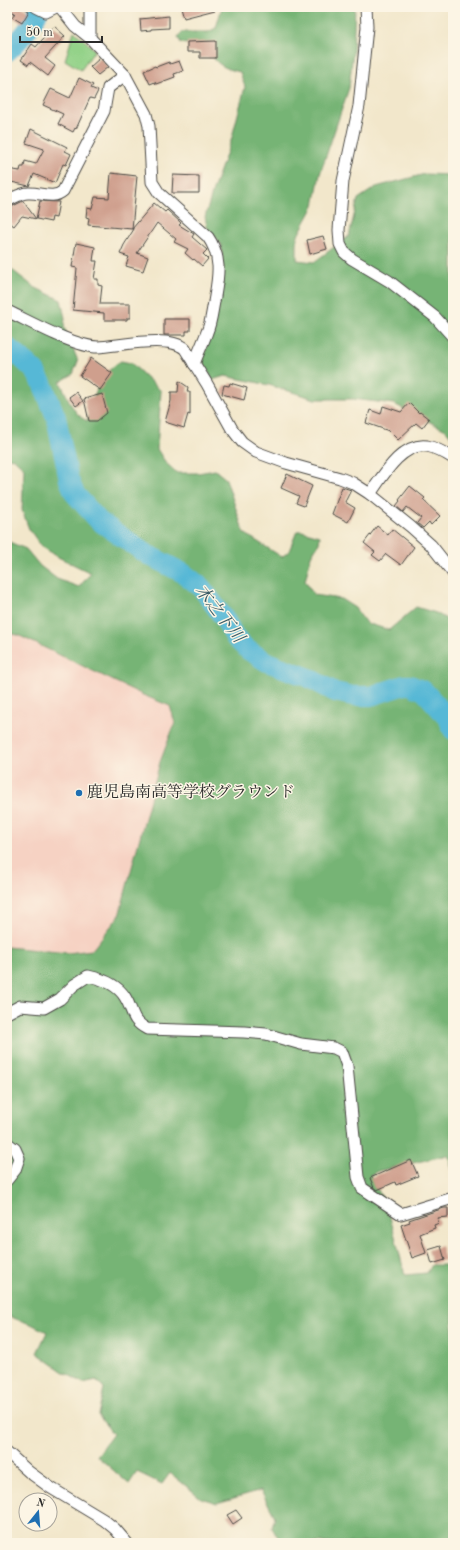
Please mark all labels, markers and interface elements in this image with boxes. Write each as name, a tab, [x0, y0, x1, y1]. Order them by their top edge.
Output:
scale bar	[20, 18, 102, 44]
text: 50 m	[26, 26, 53, 39]
water label: 木之下川	[191, 581, 249, 648]
place label: 鹿児島南高等学校グラウンド	[87, 783, 295, 801]
marker: 鹿児島南高等学校グラウンド	[74, 788, 84, 798]
north arrow	[18, 1492, 58, 1532]
text: N	[35, 1497, 47, 1511]

